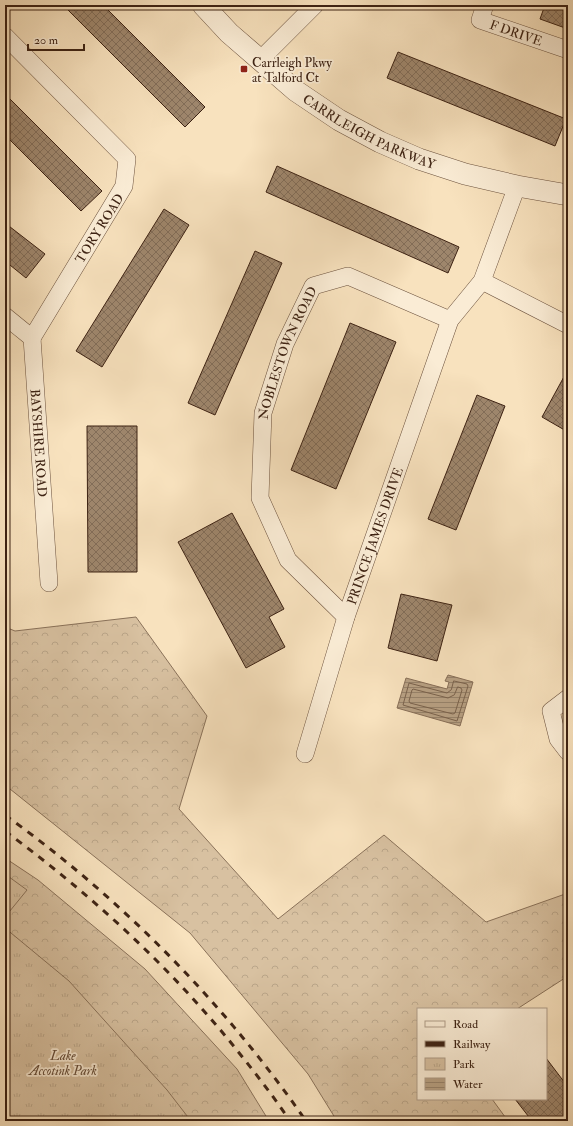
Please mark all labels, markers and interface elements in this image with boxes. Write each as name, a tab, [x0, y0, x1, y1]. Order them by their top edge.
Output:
street label: F DRIVE	[487, 17, 544, 50]
scale bar	[28, 26, 84, 52]
text: 20 m	[34, 33, 59, 48]
place label: Carrleigh Pkwy at Talford Ct	[252, 55, 332, 86]
marker: Carrleigh Pkwy at Talford Ct	[239, 64, 249, 74]
street label: CARRLEIGH PARKWAY	[300, 91, 438, 173]
street label: TORY ROAD	[72, 191, 128, 266]
street label: NOBLESTOWN ROAD	[256, 284, 321, 420]
street label: BAYSHIRE ROAD	[27, 388, 50, 498]
street label: PRINCE JAMES DRIVE	[344, 465, 407, 607]
legend	[417, 1008, 547, 1100]
text: Road	[453, 1017, 478, 1032]
text: Railway	[453, 1037, 491, 1052]
park label: Lake Accotink Park	[27, 1048, 97, 1079]
text: Park	[453, 1057, 475, 1072]
text: Water	[452, 1077, 483, 1092]

